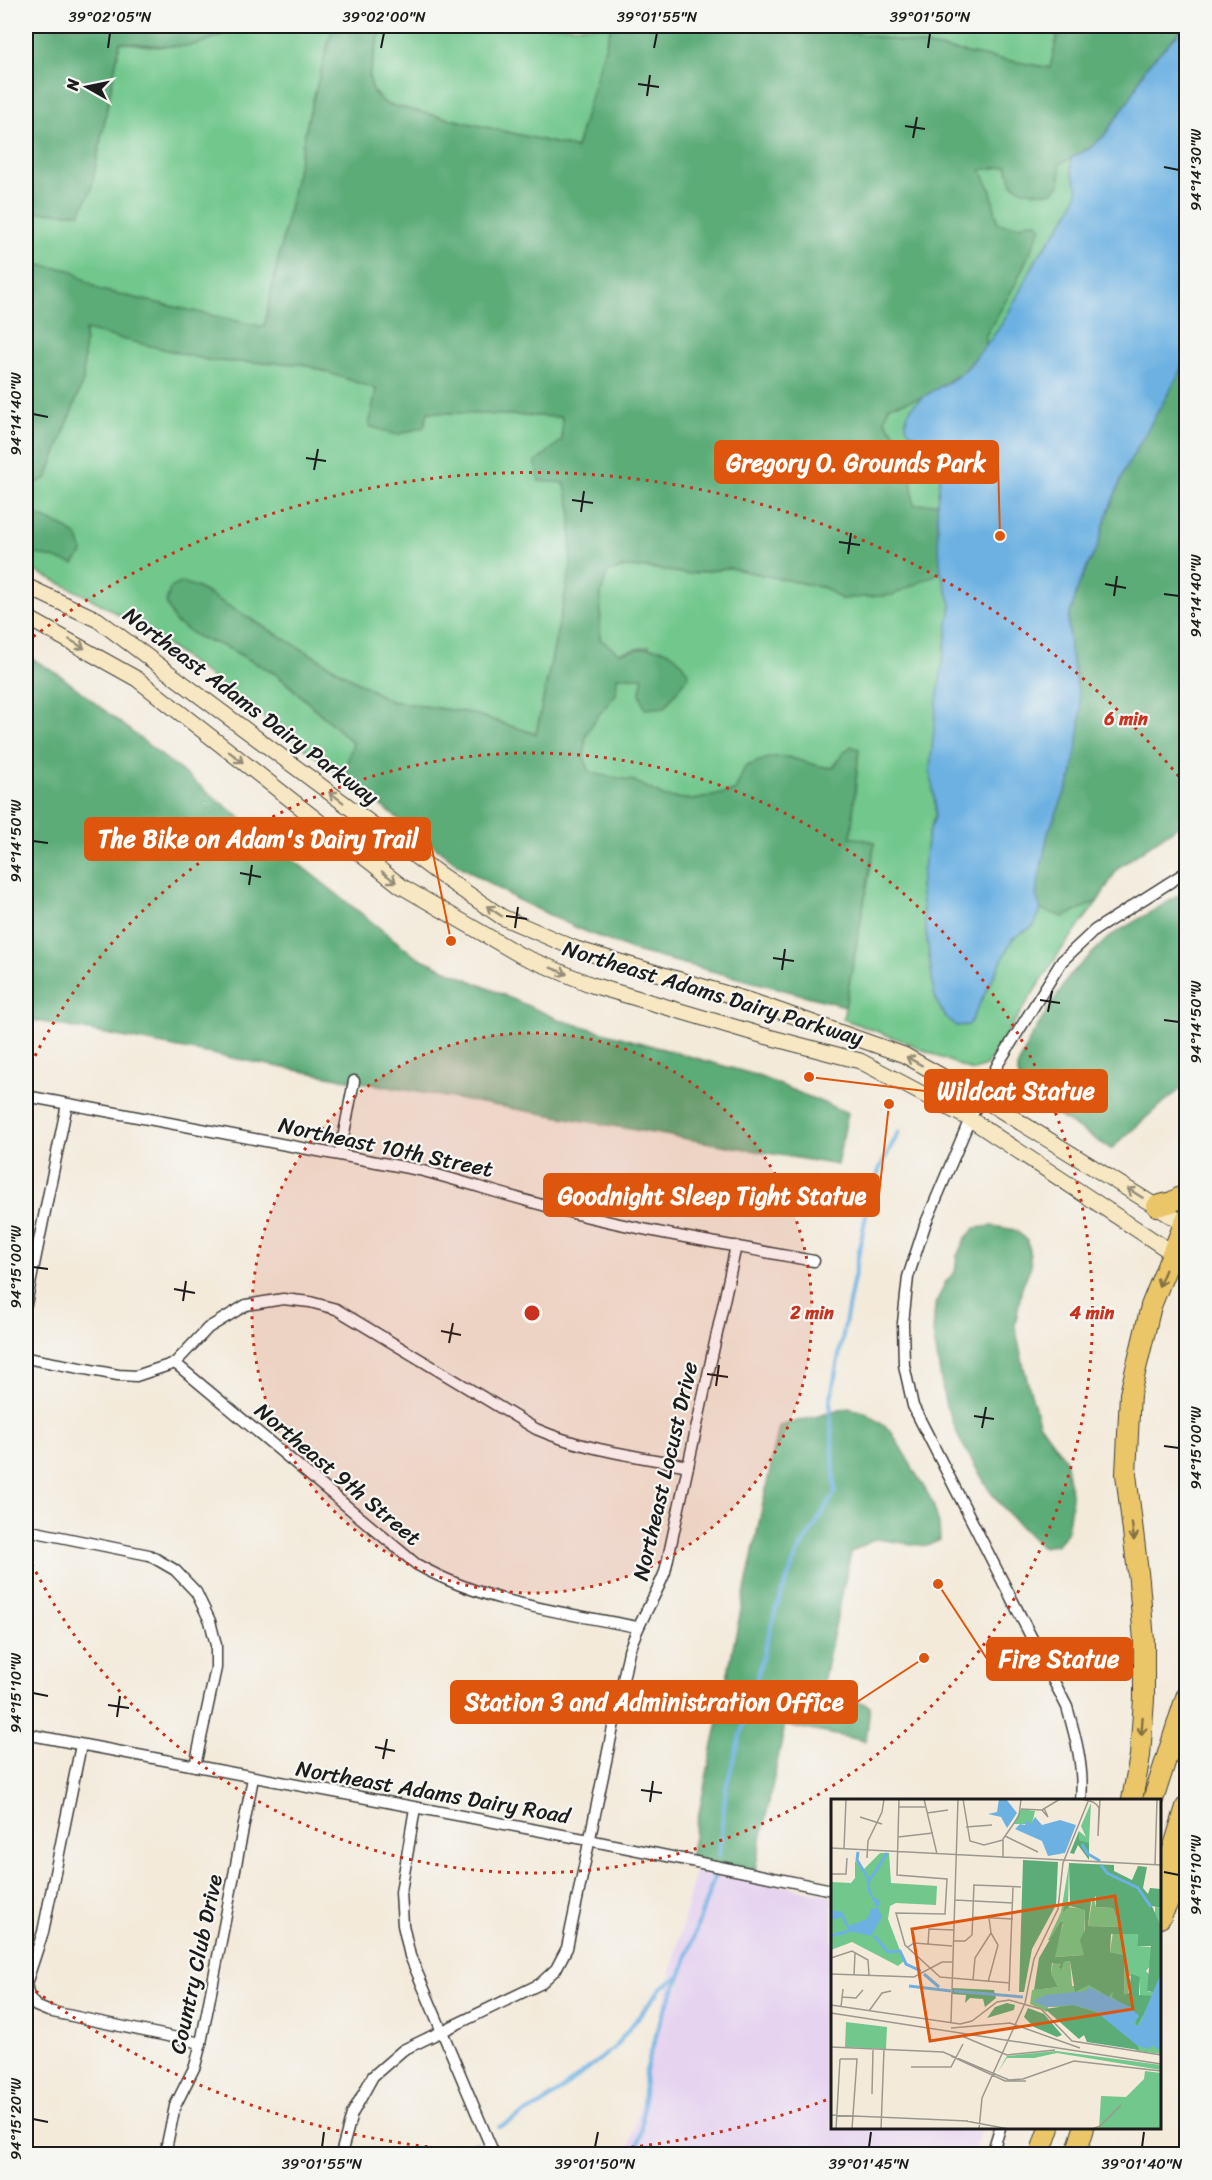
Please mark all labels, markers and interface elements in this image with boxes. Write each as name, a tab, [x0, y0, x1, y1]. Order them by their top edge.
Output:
text: 39°02'05"N	[69, 4, 152, 30]
text: 39°02'00"N	[342, 4, 426, 30]
text: 39°01'55"N	[617, 4, 698, 30]
text: 39°01'50"N	[890, 4, 971, 30]
north arrow	[57, 57, 117, 117]
text: N	[57, 76, 88, 93]
text: 94°14'30"W	[1183, 129, 1209, 211]
text: 94°14'40"W	[3, 372, 29, 456]
callout: Gregory O. Grounds Park	[715, 441, 998, 483]
text: Gregory O. Grounds Park	[726, 442, 987, 484]
text: 94°14'40"W	[1183, 554, 1209, 638]
street label: Northeast Adams Dairy Parkway	[114, 596, 388, 816]
one-way arrow	[68, 639, 85, 651]
text: 6 min	[1103, 703, 1148, 735]
one-way arrow	[227, 750, 243, 763]
one-way arrow	[328, 791, 344, 803]
text: 94°14'50"W	[3, 799, 29, 882]
callout: The Bike on Adam's Dairy Trail	[85, 818, 430, 860]
text: The Bike on Adam's Dairy Trail	[98, 818, 420, 860]
one-way arrow	[381, 871, 397, 884]
one-way arrow	[486, 905, 502, 917]
street label: Northeast Adams Dairy Parkway	[558, 929, 869, 1058]
one-way arrow	[550, 966, 568, 977]
text: 94°14'50"W	[1183, 980, 1209, 1063]
one-way arrow	[906, 1054, 923, 1066]
callout: Wildcat Statue	[925, 1070, 1107, 1112]
text: Wildcat Statue	[937, 1070, 1096, 1112]
street label: Northeast 10th Street	[275, 1105, 497, 1189]
callout: Goodnight Sleep Tight Statue	[544, 1174, 879, 1216]
text: Goodnight Sleep Tight Statue	[558, 1175, 867, 1217]
one-way arrow	[1127, 1186, 1144, 1198]
text: 94°15'00"W	[3, 1225, 29, 1308]
one-way arrow	[1156, 1268, 1167, 1287]
text: 2 min	[789, 1297, 834, 1329]
text: 4 min	[1069, 1297, 1115, 1329]
centre of rings	[522, 1303, 542, 1323]
street label: Northeast Locust Drive	[621, 1358, 709, 1584]
street label: Northeast 9th Street	[246, 1392, 431, 1556]
text: 94°15'00"W	[1183, 1406, 1209, 1489]
one-way arrow	[1128, 1521, 1139, 1541]
callout: Fire Statue	[987, 1638, 1132, 1680]
text: Fire Statue	[998, 1638, 1120, 1680]
text: 94°15'10"W	[3, 1653, 29, 1733]
callout: Station 3 and Administration Office	[451, 1681, 857, 1723]
text: Station 3 and Administration Office	[463, 1681, 844, 1723]
one-way arrow	[1136, 1716, 1147, 1736]
street label: Northeast Adams Dairy Road	[293, 1749, 575, 1836]
inset map	[831, 1799, 1161, 2129]
text: 94°15'10"W	[1183, 1835, 1209, 1915]
street label: Country Club Drive	[158, 1870, 234, 2057]
text: 94°15'20"W	[3, 2078, 29, 2160]
text: 39°01'55"N	[282, 2151, 363, 2177]
text: 39°01'50"N	[555, 2151, 636, 2177]
text: 39°01'45"N	[829, 2151, 910, 2177]
text: 39°01'40"N	[1102, 2151, 1183, 2177]

